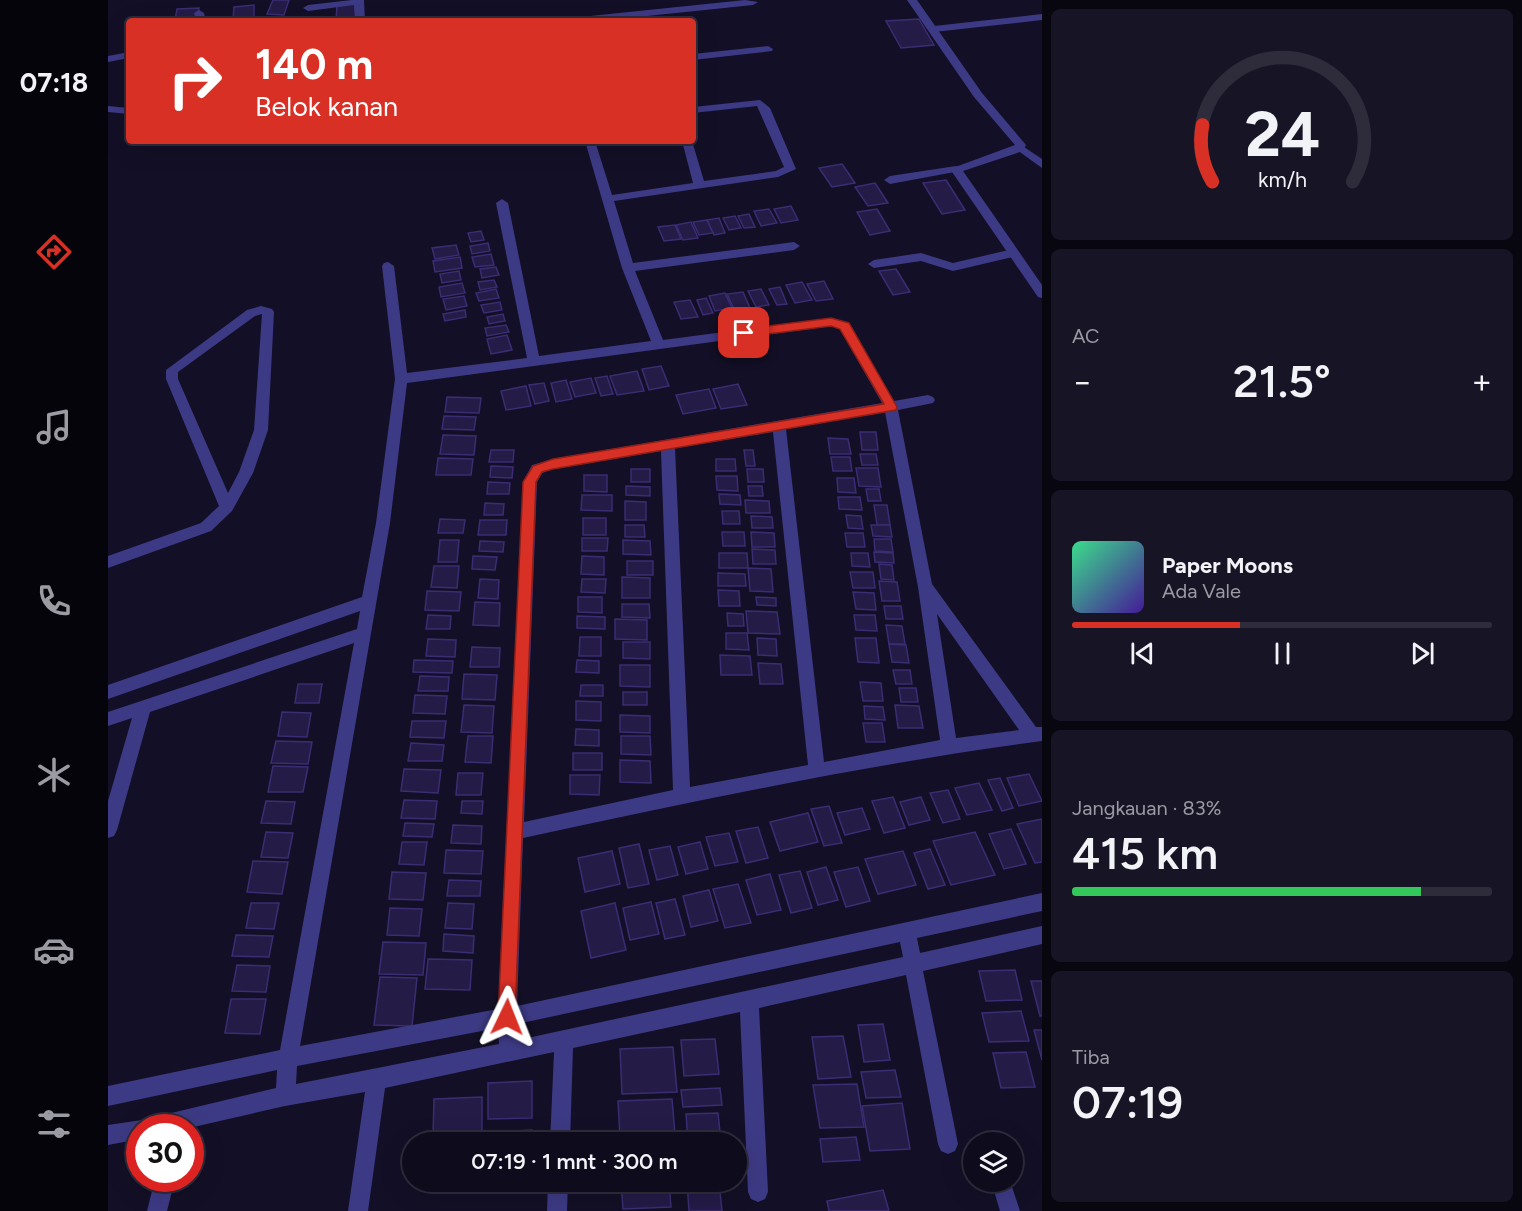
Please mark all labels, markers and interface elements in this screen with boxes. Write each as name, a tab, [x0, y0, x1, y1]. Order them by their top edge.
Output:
text: 140 m	[255, 39, 373, 90]
icon: right	[156, 42, 234, 120]
text: 07:18	[20, 66, 88, 99]
text: Belok kanan	[255, 90, 398, 123]
text: 24	[1244, 97, 1320, 172]
text: km/h	[1258, 167, 1306, 192]
icon: directions	[33, 231, 75, 273]
pin	[718, 307, 769, 358]
icon: arrive	[727, 316, 760, 349]
text: AC	[1072, 324, 1100, 348]
text: 21.5°	[1233, 354, 1331, 408]
text: −	[1072, 362, 1093, 401]
text: +	[1471, 362, 1492, 401]
icon: music	[33, 406, 75, 448]
text: Paper Moons	[1162, 552, 1293, 579]
text: Ada Vale	[1162, 579, 1241, 603]
icon: phone	[33, 580, 75, 622]
icon: previous	[1126, 637, 1159, 670]
icon: pause	[1266, 637, 1299, 670]
icon: next	[1406, 637, 1439, 670]
icon: climate	[33, 754, 75, 796]
text: Jangkauan · 83%	[1072, 796, 1221, 820]
text: 415 km	[1072, 826, 1218, 880]
icon: car	[33, 929, 75, 971]
position arrow	[475, 985, 539, 1049]
text: Tiba	[1072, 1045, 1110, 1069]
text: 07:19	[1072, 1075, 1183, 1129]
icon: filters	[33, 1103, 75, 1145]
speed limit sign: 30	[126, 1114, 204, 1192]
map controls	[963, 1132, 1023, 1192]
button: layers	[963, 1132, 1023, 1192]
text: 07:19 · 1 mnt · 300 m	[471, 1148, 678, 1175]

